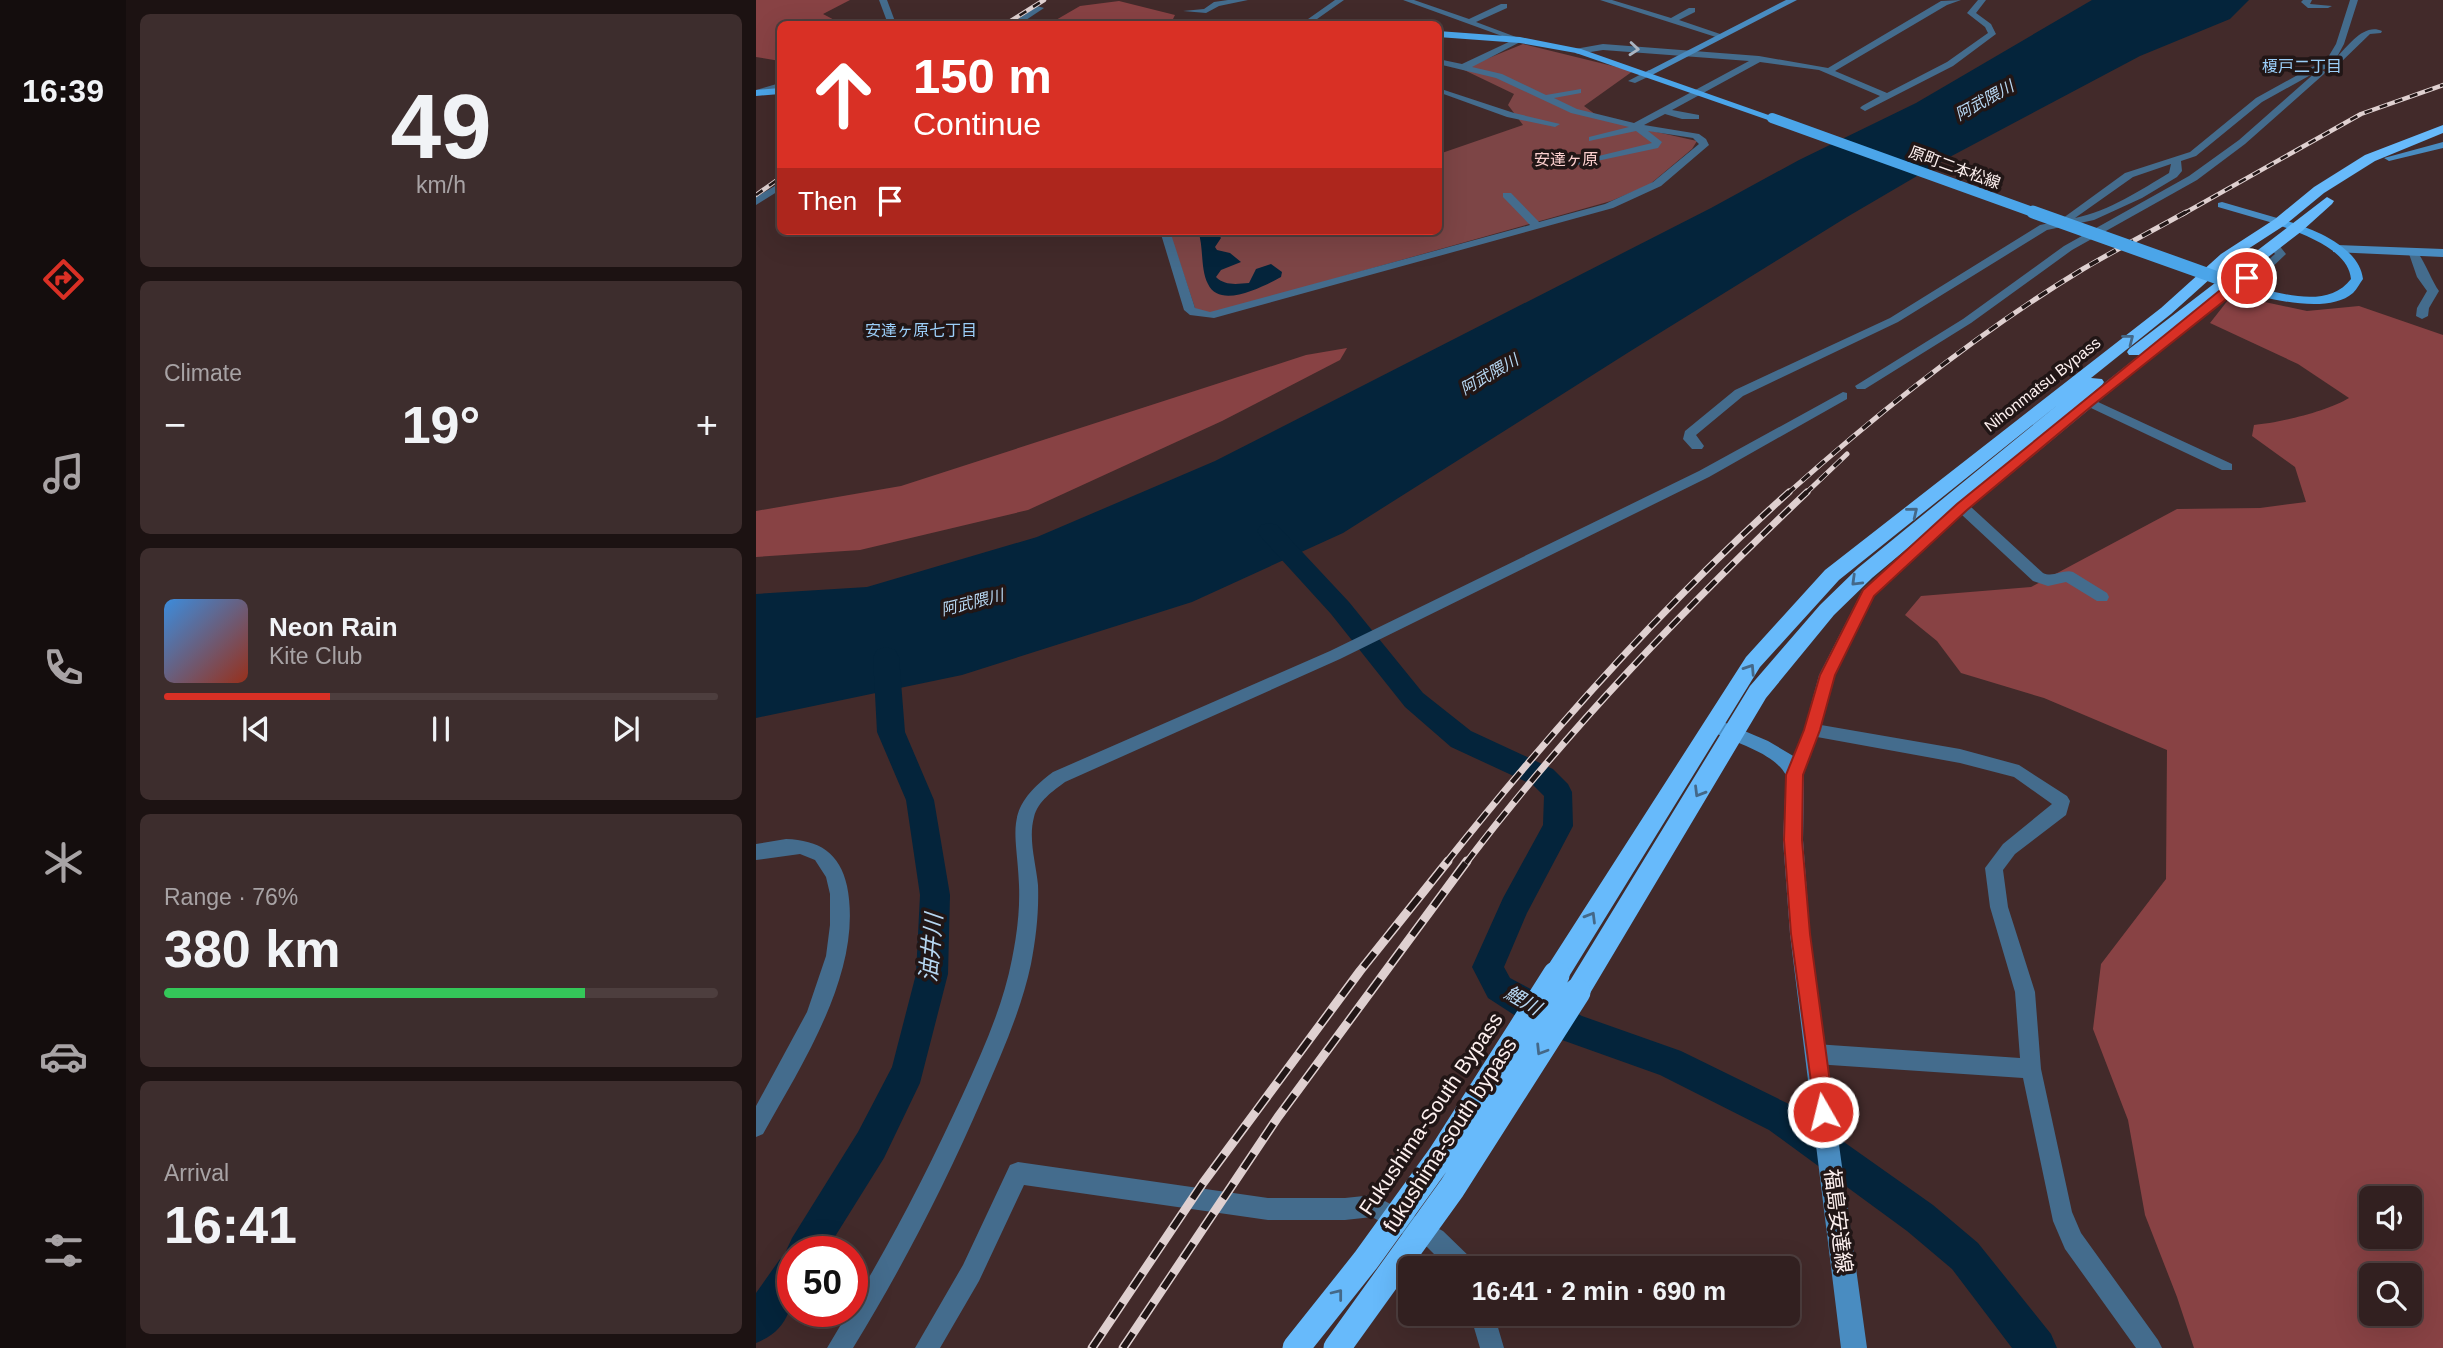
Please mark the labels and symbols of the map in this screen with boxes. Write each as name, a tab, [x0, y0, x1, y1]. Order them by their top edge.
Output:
one-way arrow	[1628, 41, 1639, 56]
district label: 榎戸二丁目	[2262, 58, 2342, 75]
water label: 阿武隈川	[1952, 77, 2018, 123]
street label: 原町二本松線	[1907, 143, 2003, 192]
park label: 安達ヶ原	[1534, 151, 1598, 168]
pin	[2217, 248, 2277, 308]
district label: 安達ヶ原七丁目	[865, 322, 977, 339]
street label: Nihonmatsu Bypass	[1981, 334, 2104, 435]
one-way arrow	[2121, 335, 2134, 348]
water label: 阿武隈川	[1457, 350, 1523, 398]
one-way arrow	[1905, 507, 1917, 520]
one-way arrow	[1851, 573, 1864, 586]
water label: 阿武隈川	[939, 586, 1007, 618]
one-way arrow	[1741, 663, 1754, 676]
one-way arrow	[1694, 784, 1707, 797]
water label: 油井川	[915, 910, 947, 984]
one-way arrow	[1583, 912, 1596, 925]
water label: 鯉川	[1501, 982, 1546, 1020]
street label: Fukushima-South Bypass	[1354, 1008, 1507, 1219]
street label: fukushima-south bypass	[1378, 1034, 1521, 1236]
one-way arrow	[1536, 1042, 1549, 1055]
position arrow	[1786, 1075, 1860, 1149]
street label: 福島安達線	[1821, 1167, 1856, 1274]
speed limit sign: 50	[777, 1236, 868, 1327]
one-way arrow	[1330, 1290, 1343, 1302]

